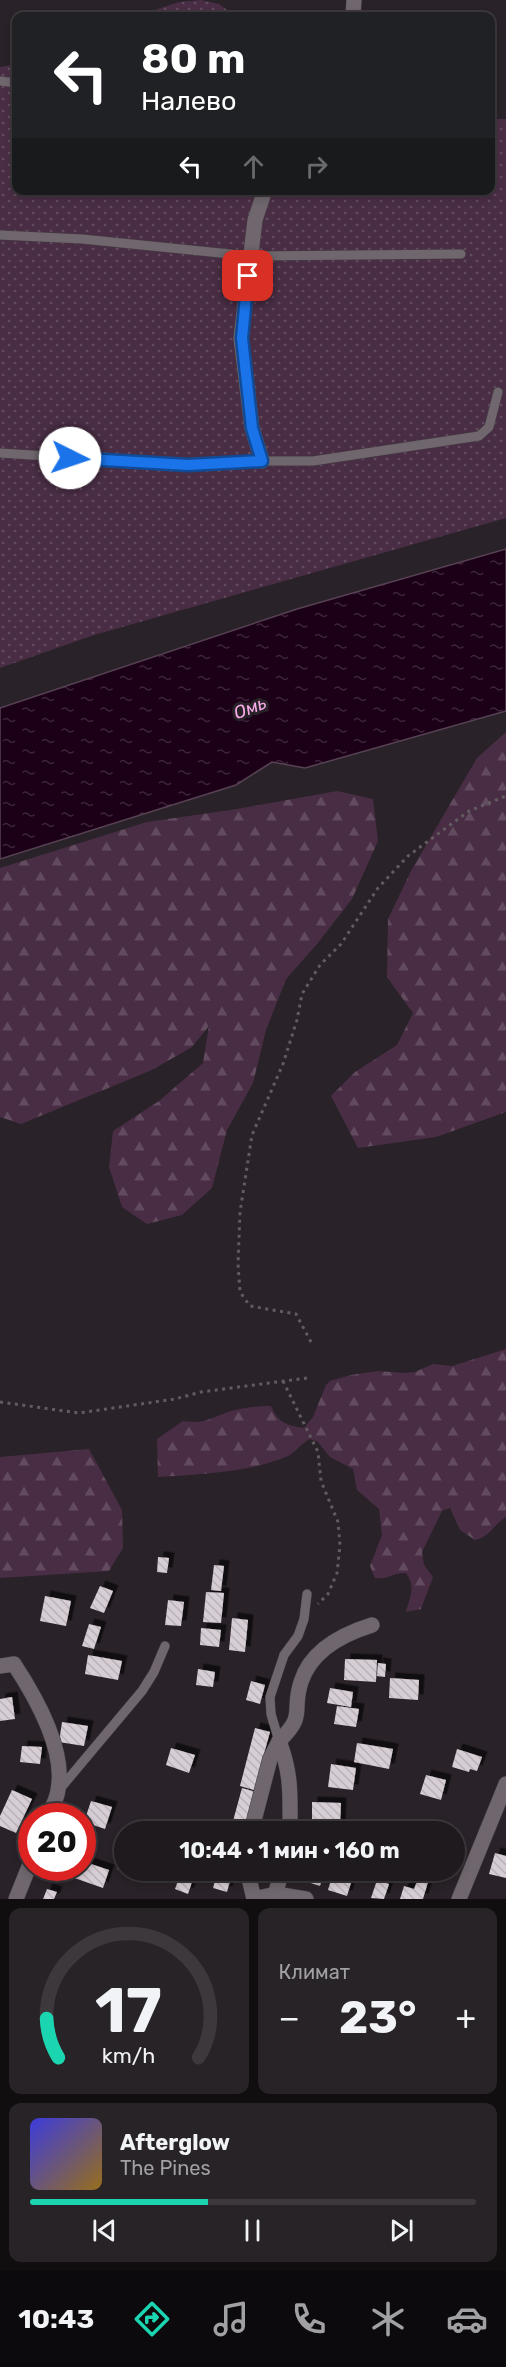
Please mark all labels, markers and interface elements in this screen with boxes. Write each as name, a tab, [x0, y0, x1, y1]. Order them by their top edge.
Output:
text: 80 m	[141, 34, 245, 84]
icon: left	[42, 36, 120, 114]
text: Налево	[141, 85, 237, 117]
icon: left	[174, 150, 207, 183]
icon: ahead	[237, 150, 270, 183]
icon: right	[300, 150, 333, 183]
pin	[222, 250, 273, 301]
icon: arrive	[231, 259, 264, 292]
position arrow	[38, 426, 102, 490]
water label: Омь	[230, 692, 270, 724]
speed limit sign: 20	[18, 1803, 96, 1881]
text: 10:44 · 1 мин · 160 m	[179, 1837, 400, 1864]
text: Климат	[279, 1960, 350, 1984]
text: 17	[95, 1974, 162, 2048]
text: 23°	[339, 1991, 416, 2044]
text: −	[279, 1998, 300, 2037]
text: +	[455, 1998, 476, 2037]
text: km/h	[102, 2043, 156, 2068]
text: Afterglow	[120, 2129, 230, 2156]
text: The Pines	[120, 2156, 211, 2180]
icon: previous	[88, 2214, 121, 2247]
icon: pause	[236, 2214, 269, 2247]
icon: next	[385, 2214, 418, 2247]
icon: directions	[131, 2298, 173, 2340]
icon: music	[210, 2298, 252, 2340]
icon: phone	[288, 2298, 330, 2340]
icon: climate	[367, 2298, 409, 2340]
icon: car	[446, 2298, 488, 2340]
text: 10:43	[18, 2303, 94, 2335]

